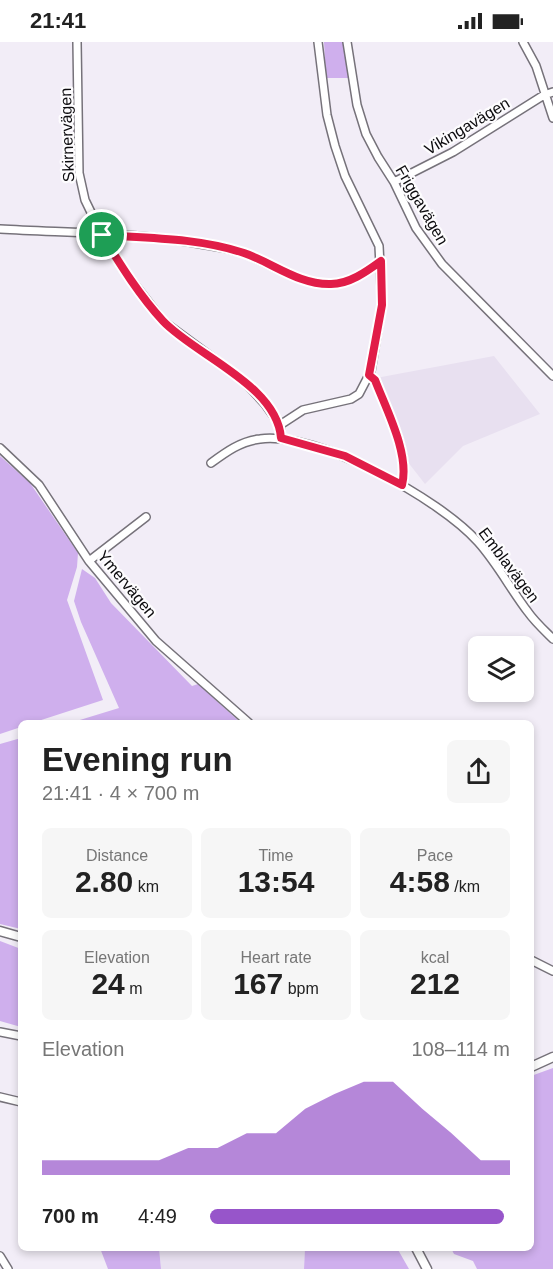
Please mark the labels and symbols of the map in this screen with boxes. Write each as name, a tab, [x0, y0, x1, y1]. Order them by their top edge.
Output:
street label: Skirnervägen	[57, 88, 77, 182]
street label: Vikingavägen	[422, 94, 512, 158]
street label: Friggavägen	[392, 162, 452, 248]
pin	[76, 209, 127, 260]
street label: Emblavägen	[475, 524, 543, 606]
street label: Ymervägen	[94, 547, 160, 621]

